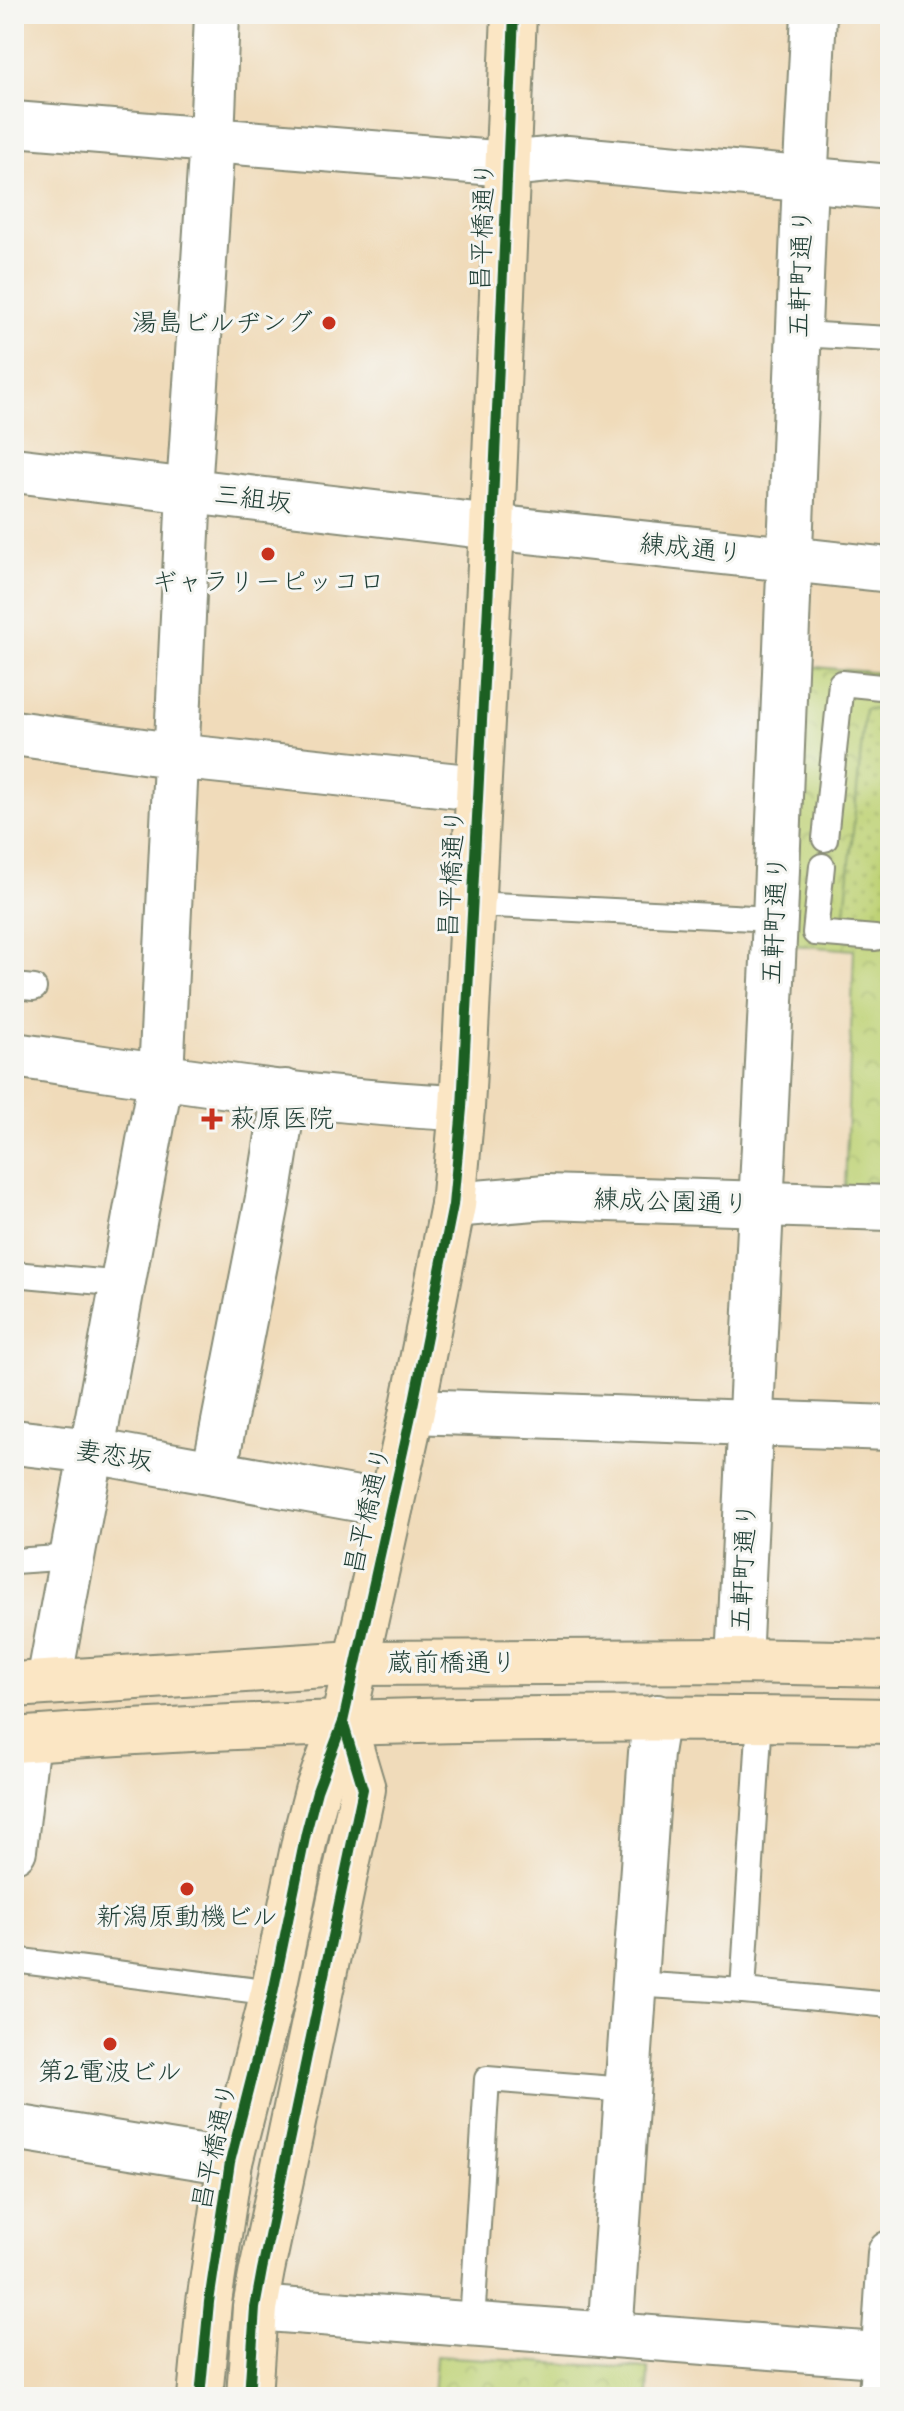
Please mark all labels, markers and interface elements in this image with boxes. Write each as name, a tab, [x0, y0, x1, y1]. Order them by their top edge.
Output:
street label: 昌平橋通り	[463, 160, 503, 292]
street label: 五軒町通り	[781, 207, 821, 339]
place label: 湯島ビルヂング	[132, 305, 313, 341]
marker: 湯島ビルヂング	[320, 314, 338, 332]
street label: 三組坂	[212, 476, 294, 522]
street label: 練成通り	[637, 526, 745, 572]
marker: ギャラリーピッコロ	[259, 545, 277, 563]
place label: ギャラリーピッコロ	[151, 564, 385, 600]
street label: 昌平橋通り	[431, 807, 473, 939]
street label: 五軒町通り	[754, 854, 796, 986]
place label: 萩原医院	[230, 1101, 334, 1137]
marker: 萩原医院	[201, 1108, 223, 1130]
street label: 練成公園通り	[592, 1181, 750, 1223]
street label: 妻恋坂	[73, 1432, 155, 1480]
street label: 昌平橋通り	[336, 1443, 400, 1577]
street label: 五軒町通り	[723, 1501, 765, 1633]
street label: 蔵前橋通り	[387, 1645, 517, 1681]
marker: 新潟原動機ビル	[178, 1880, 196, 1898]
place label: 新潟原動機ビル	[96, 1899, 278, 1935]
marker: 第2電波ビル	[101, 2035, 119, 2053]
place label: 第2電波ビル	[38, 2054, 182, 2090]
street label: 昌平橋通り	[184, 2079, 246, 2213]

